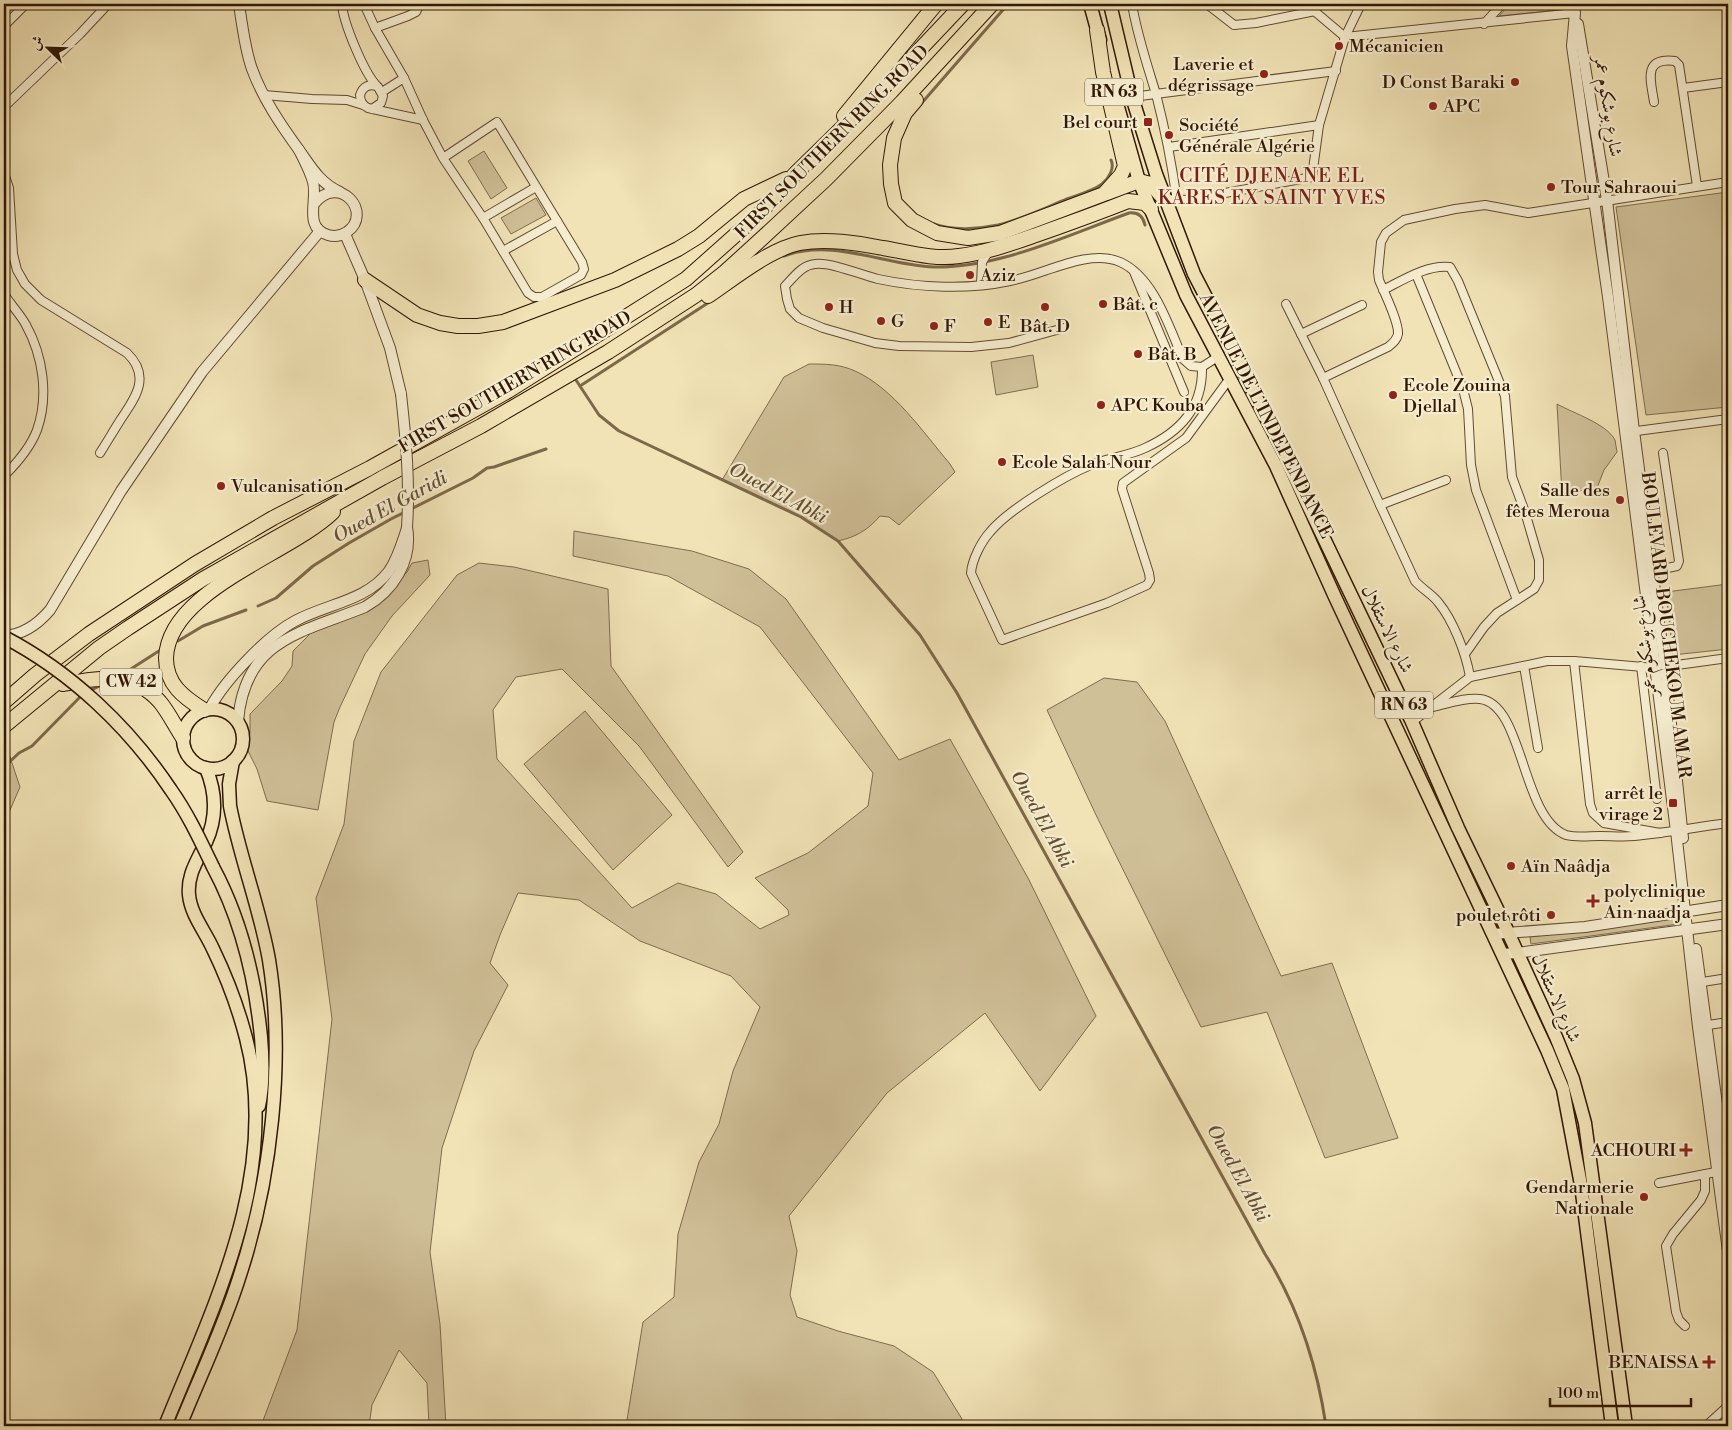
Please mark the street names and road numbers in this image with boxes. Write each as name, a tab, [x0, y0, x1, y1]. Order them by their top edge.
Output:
street label: FIRST SOUTHERN RING ROAD	[730, 40, 934, 244]
street label: شارع بوشكوم عمر	[1584, 52, 1627, 159]
road number: RN 63	[1085, 78, 1143, 105]
street label: AVENUE DE L'INDEPENDANCE	[1193, 288, 1338, 543]
street label: FIRST SOUTHERN RING ROAD	[394, 306, 636, 458]
street label: BOULEVARD BOUCHEKOUM AMAR	[1636, 470, 1696, 780]
street label: شارع الاستقلال	[1353, 581, 1418, 678]
street label: شارع بوشكوم عمر	[1627, 593, 1667, 700]
road number: CW 42	[100, 669, 162, 696]
road number: RN 63	[1375, 692, 1433, 718]
street label: شارع الاستقلال	[1523, 950, 1586, 1047]

